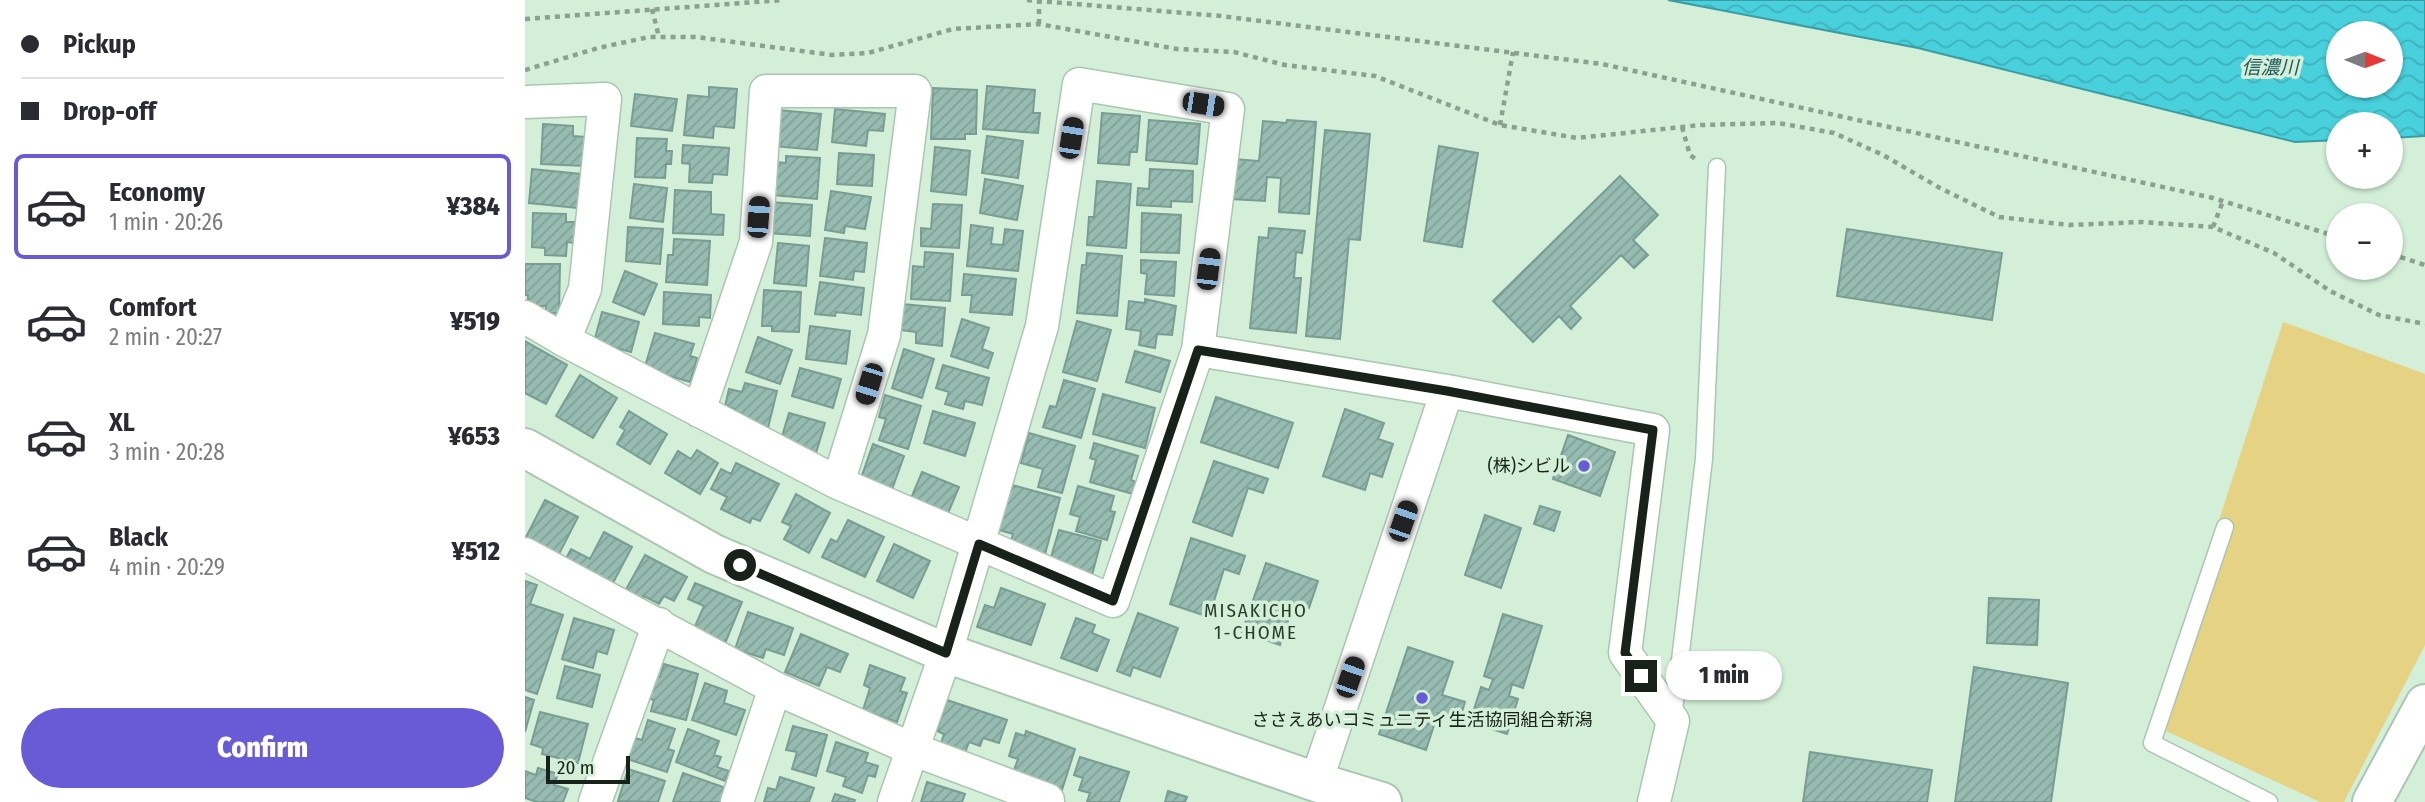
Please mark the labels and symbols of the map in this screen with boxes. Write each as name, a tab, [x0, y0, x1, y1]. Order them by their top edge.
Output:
north arrow	[2326, 21, 2403, 98]
water label: 信濃川	[2241, 56, 2300, 79]
car	[1181, 90, 1226, 118]
car	[1058, 116, 1085, 160]
car	[747, 195, 770, 239]
car	[1196, 247, 1221, 291]
car	[853, 361, 886, 407]
place label: (株)シビル	[1487, 455, 1570, 477]
marker: (株)シビル	[1576, 458, 1592, 474]
car	[1387, 498, 1420, 544]
route start	[724, 549, 756, 581]
district label: MISAKICHO 1-CHOME	[1204, 599, 1308, 644]
callout: 1 min	[1665, 652, 1781, 700]
car	[1334, 654, 1367, 700]
route end	[1625, 660, 1657, 692]
marker: ささえあいコミュニティ生活協同組合新潟	[1414, 690, 1430, 706]
place label: ささえあいコミュニティ生活協同組合新潟	[1252, 709, 1592, 731]
scale bar	[546, 753, 630, 785]

